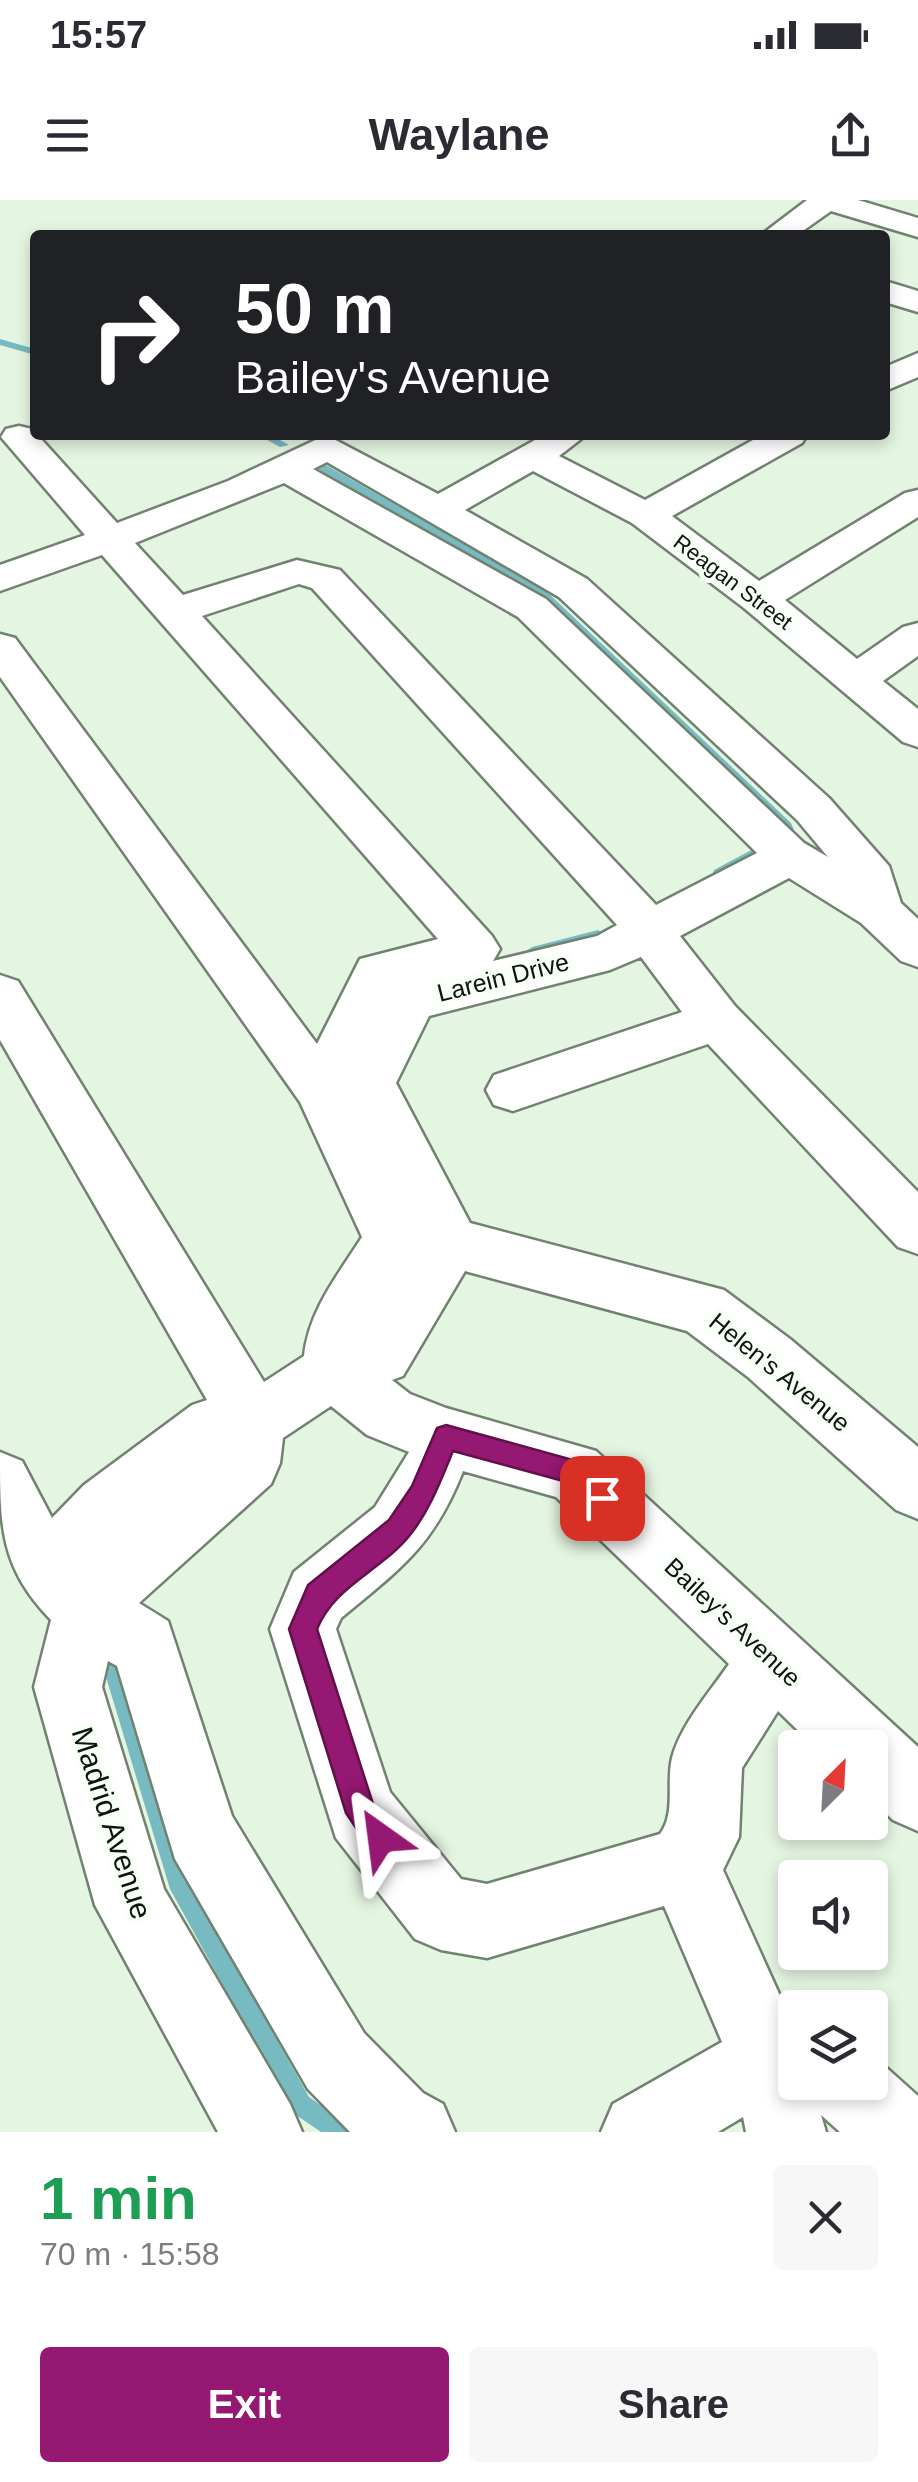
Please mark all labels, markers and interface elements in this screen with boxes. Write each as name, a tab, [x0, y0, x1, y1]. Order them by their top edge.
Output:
text: 15:57	[50, 14, 147, 56]
icon: menu	[40, 108, 95, 163]
icon: share	[823, 108, 878, 163]
text: Waylane	[369, 109, 549, 160]
icon: right	[70, 270, 200, 400]
text: 50 m	[235, 270, 395, 348]
text: Bailey's Avenue	[235, 352, 550, 403]
street label: Reagan Street	[669, 529, 797, 635]
street label: Larein Drive	[434, 947, 572, 1007]
street label: Helen's Avenue	[704, 1307, 856, 1437]
pin	[560, 1456, 645, 1541]
icon: arrive	[575, 1471, 630, 1526]
street label: Bailey's Avenue	[659, 1552, 807, 1692]
street label: Madrid Avenue	[65, 1723, 159, 1923]
north arrow	[778, 1730, 888, 1840]
map controls	[778, 1730, 888, 2100]
position arrow	[329, 1786, 433, 1890]
button: sound	[778, 1860, 888, 1970]
button: layers	[778, 1990, 888, 2100]
text: 1 min	[40, 2165, 197, 2232]
button: close	[773, 2165, 878, 2270]
text: 70 m · 15:58	[40, 2236, 220, 2272]
button: Exit	[40, 2347, 449, 2462]
button: Share	[469, 2347, 878, 2462]

